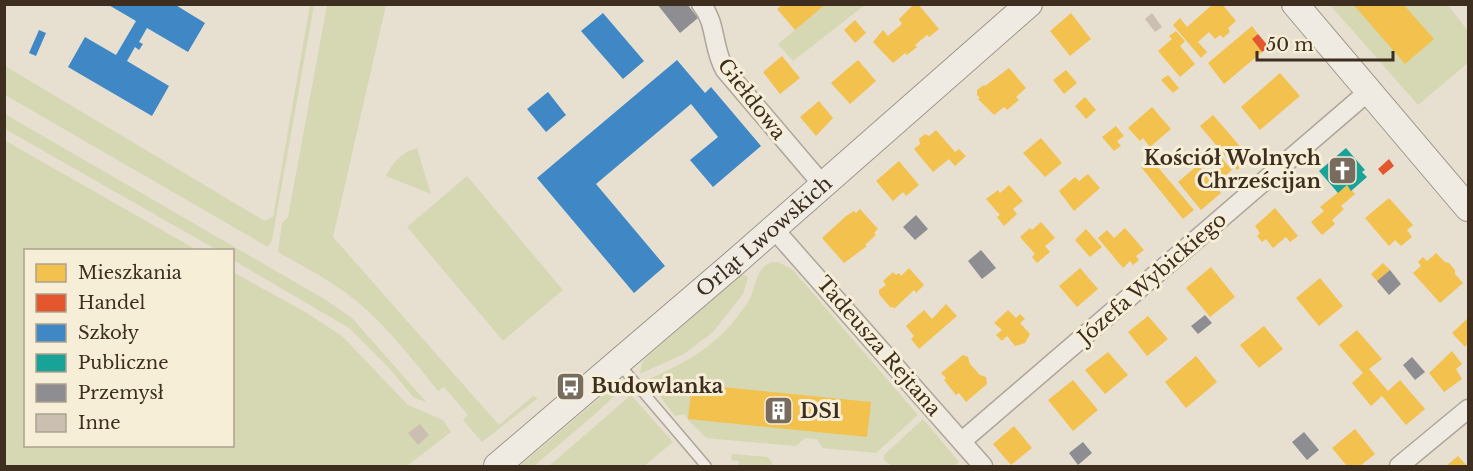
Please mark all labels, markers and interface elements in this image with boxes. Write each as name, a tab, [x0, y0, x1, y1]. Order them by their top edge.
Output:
scale bar	[1257, 24, 1394, 62]
text: 50 m	[1266, 34, 1314, 56]
street label: Giełdowa	[713, 54, 792, 145]
place label: Kościół Wolnych Chrześcijan	[1144, 146, 1322, 193]
church icon: Kościół Wolnych Chrześcijan	[1326, 154, 1358, 186]
street label: Orląt Lwowskich	[691, 171, 837, 302]
street label: Józefa Wybickiego	[1071, 207, 1231, 351]
legend	[24, 249, 234, 447]
text: Mieszkania	[78, 262, 182, 284]
street label: Tadeusza Rejtana	[812, 271, 947, 421]
text: Handel	[78, 292, 145, 314]
text: Szkoły	[78, 322, 139, 344]
text: Publiczne	[78, 352, 169, 374]
bus stop icon: Budowlanka	[554, 370, 586, 402]
place label: Budowlanka	[591, 374, 724, 398]
text: Przemysł	[78, 382, 164, 404]
building icon: DS1	[763, 395, 795, 427]
place label: DS1	[800, 399, 841, 423]
text: Inne	[78, 412, 121, 434]

